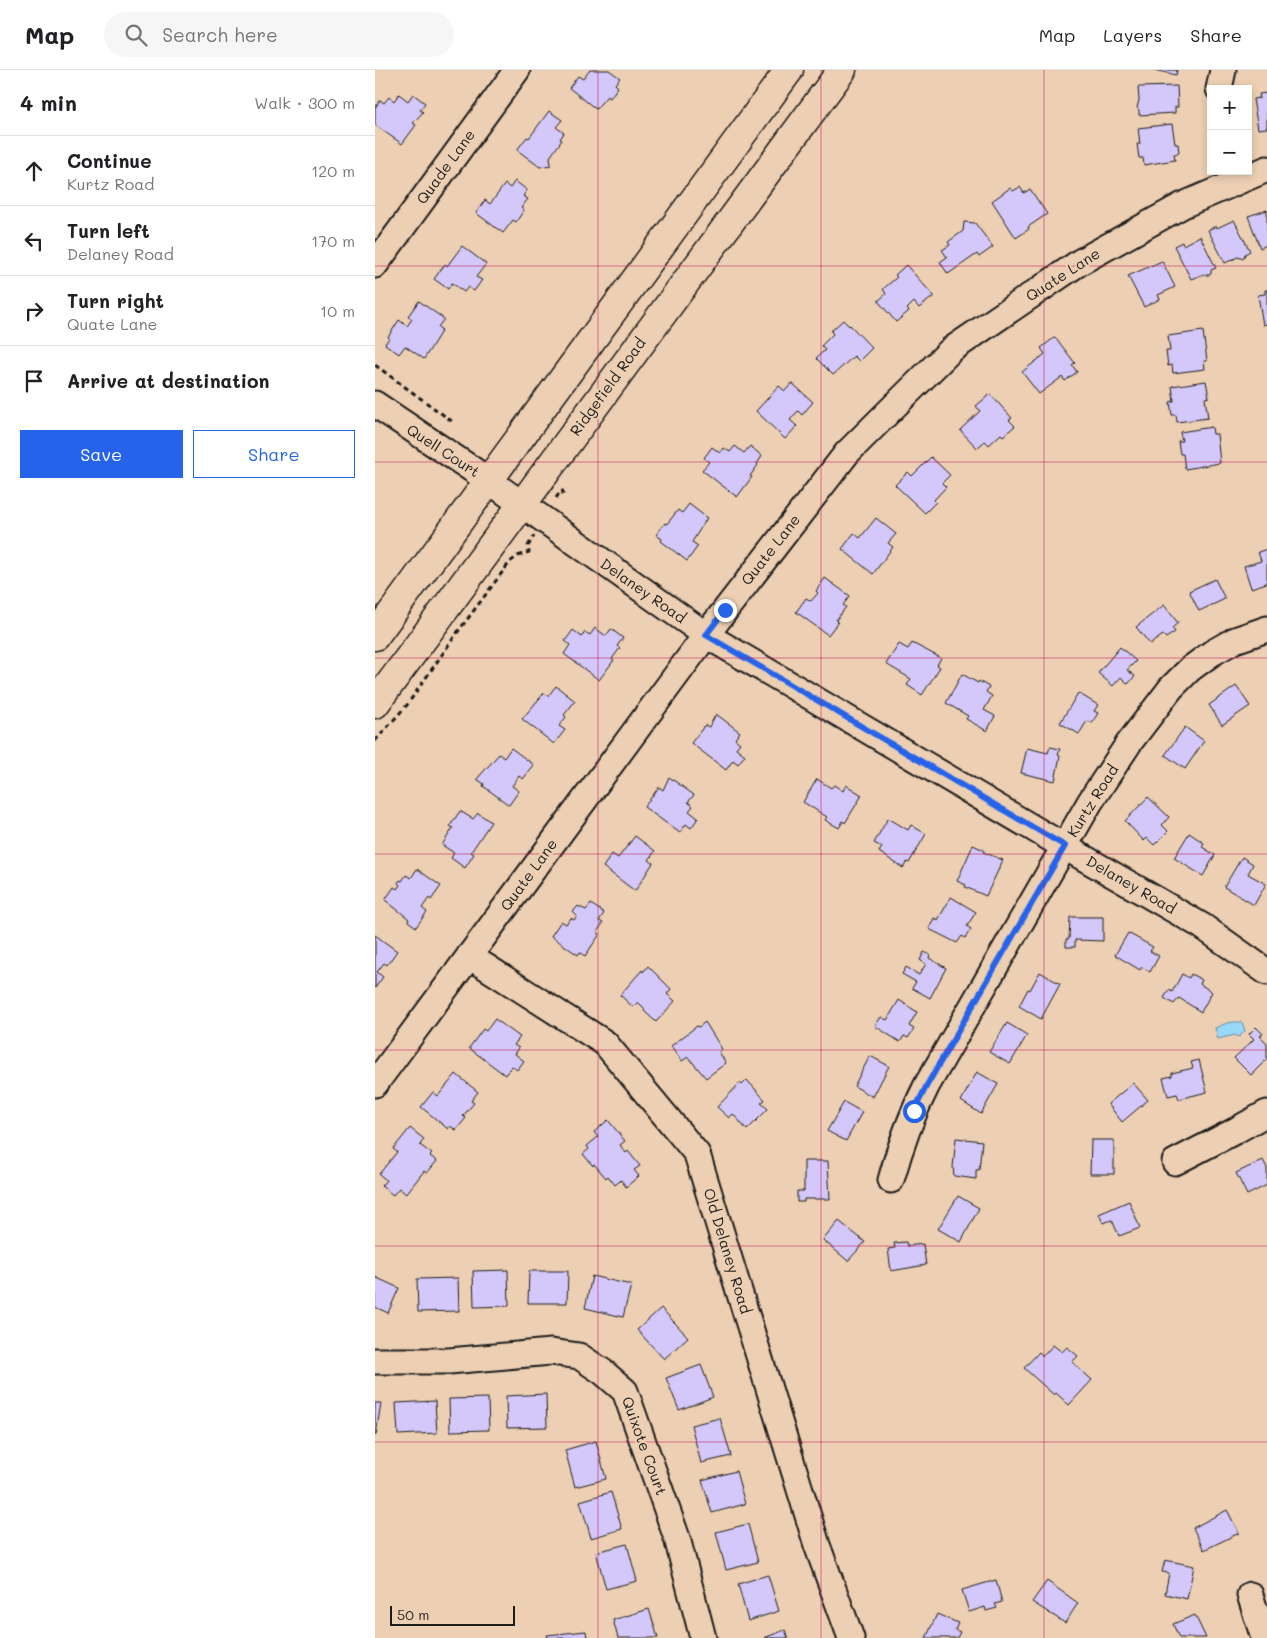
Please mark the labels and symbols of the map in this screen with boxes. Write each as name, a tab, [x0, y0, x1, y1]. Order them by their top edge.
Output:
street label: Quade Lane	[411, 125, 479, 208]
street label: Quate Lane	[1021, 243, 1103, 306]
street label: Ridgefield Road	[565, 333, 650, 440]
street label: Quell Court	[403, 419, 484, 481]
street label: Quate Lane	[736, 510, 804, 589]
street label: Delaney Road	[597, 553, 690, 627]
route end	[714, 599, 737, 622]
street label: Kurtz Road	[1062, 760, 1122, 841]
street label: Quate Lane	[495, 834, 561, 915]
street label: Delaney Road	[1083, 850, 1180, 918]
route start	[903, 1100, 926, 1123]
street label: Old Delaney Road	[699, 1186, 757, 1316]
street label: Quixote Court	[618, 1394, 672, 1498]
scale bar	[390, 1603, 515, 1626]

